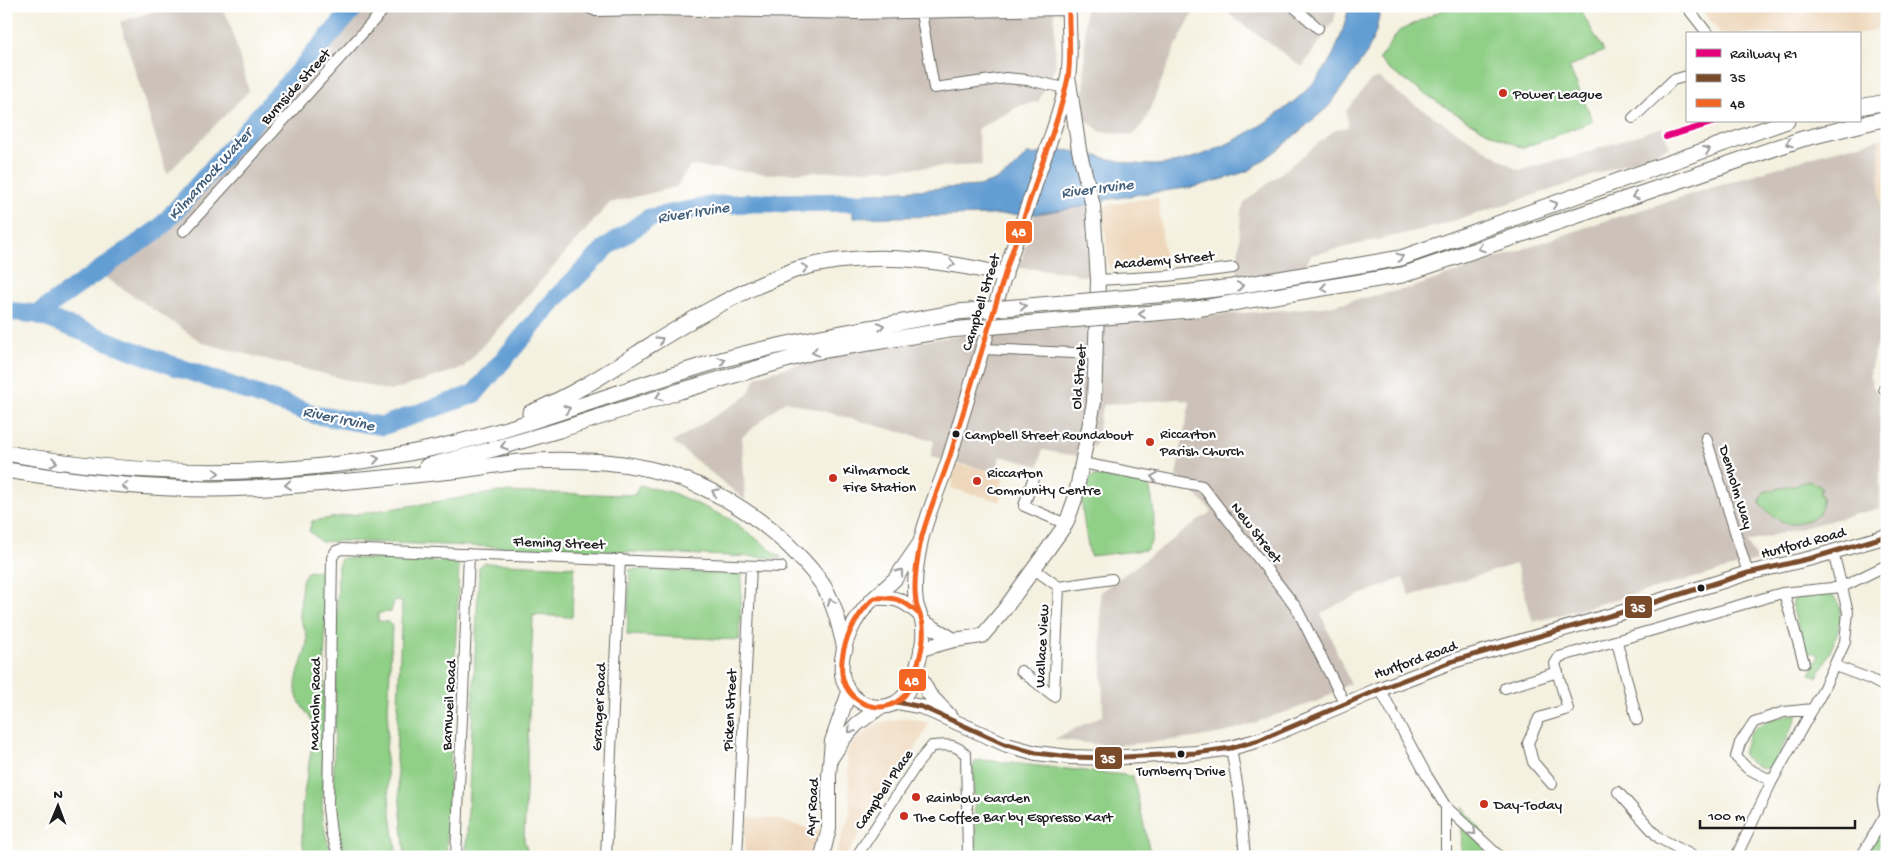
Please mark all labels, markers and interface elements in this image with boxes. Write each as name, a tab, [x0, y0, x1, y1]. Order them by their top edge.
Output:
legend	[1686, 32, 1860, 122]
street label: Burnside Street	[257, 44, 337, 130]
text: Railway R1	[1730, 46, 1798, 64]
text: 35	[1729, 70, 1746, 88]
place label: Power League	[1512, 86, 1602, 104]
marker: Power League	[1497, 87, 1509, 99]
text: 48	[1730, 96, 1745, 114]
water label: Kilmarnock Water	[165, 123, 260, 225]
one-way arrow	[1785, 137, 1793, 147]
one-way arrow	[1702, 146, 1711, 156]
water label: River Irvine	[1060, 177, 1135, 204]
one-way arrow	[1631, 190, 1640, 200]
water label: River Irvine	[656, 199, 732, 230]
one-way arrow	[1549, 200, 1558, 210]
line badge: 48	[1005, 220, 1033, 244]
text: 48	[1011, 225, 1026, 242]
one-way arrow	[1477, 242, 1486, 252]
street label: Academy Street	[1113, 247, 1217, 274]
street label: Campbell Street	[959, 250, 1006, 353]
one-way arrow	[1396, 252, 1405, 263]
one-way arrow	[948, 259, 957, 269]
one-way arrow	[801, 263, 810, 273]
one-way arrow	[1236, 281, 1245, 291]
one-way arrow	[1320, 283, 1328, 293]
one-way arrow	[1020, 301, 1028, 312]
one-way arrow	[1137, 309, 1145, 320]
one-way arrow	[877, 322, 886, 332]
one-way arrow	[655, 336, 664, 346]
street label: Old Street	[1068, 342, 1092, 410]
one-way arrow	[810, 346, 819, 356]
one-way arrow	[718, 356, 726, 366]
one-way arrow	[655, 392, 664, 402]
water label: River Irvine	[301, 404, 376, 437]
one-way arrow	[563, 405, 571, 415]
place label: Riccarton Parish Church	[1159, 426, 1244, 461]
place label: Campbell Street Roundabout	[965, 428, 1134, 445]
marker: Campbell Street Roundabout	[951, 429, 961, 439]
marker: Riccarton Parish Church	[1144, 436, 1156, 448]
one-way arrow	[500, 441, 509, 451]
street label: Denholm Way	[1714, 443, 1757, 532]
one-way arrow	[373, 454, 381, 465]
one-way arrow	[50, 456, 59, 466]
place label: Kilmarnock Fire Station	[842, 462, 916, 497]
place label: Riccarton Community Centre	[987, 465, 1101, 500]
one-way arrow	[212, 468, 220, 478]
marker: Kilmarnock Fire Station	[827, 472, 839, 484]
one-way arrow	[1149, 472, 1158, 483]
marker: Riccarton Community Centre	[971, 475, 983, 487]
one-way arrow	[283, 479, 291, 490]
one-way arrow	[121, 480, 129, 491]
one-way arrow	[711, 488, 720, 499]
street label: New Street	[1226, 499, 1286, 569]
street label: Hurlford Road	[1759, 524, 1849, 564]
street label: Fleming Street	[512, 533, 607, 555]
one-way arrow	[894, 568, 903, 578]
unlabelled marker	[1696, 583, 1706, 593]
line badge: 35	[1624, 595, 1653, 619]
one-way arrow	[826, 598, 837, 607]
text: 35	[1630, 601, 1646, 618]
street label: Wallace View	[1032, 604, 1054, 688]
street label: Hurlford Road	[1372, 637, 1461, 684]
street label: Maxholm Road	[306, 656, 326, 751]
street label: Barnweil Road	[439, 658, 461, 752]
street label: Granger Road	[589, 661, 611, 752]
street label: Picken Street	[720, 667, 742, 752]
line badge: 48	[898, 668, 927, 692]
text: 48	[904, 674, 919, 691]
one-way arrow	[848, 725, 857, 734]
street label: Campbell Place	[851, 746, 918, 834]
line badge: 35	[1094, 746, 1123, 770]
marker: Turnberry Drive	[1176, 749, 1186, 759]
text: 35	[1100, 752, 1116, 769]
place label: Turnberry Drive	[1136, 764, 1226, 781]
street label: Ayr Road	[802, 776, 824, 837]
north arrow	[32, 780, 82, 830]
text: N	[53, 787, 63, 804]
place label: Rainbow Garden	[926, 790, 1030, 808]
marker: Rainbow Garden	[910, 791, 922, 803]
place label: Day-Today	[1493, 797, 1563, 815]
marker: Day-Today	[1478, 798, 1490, 810]
scale bar	[1700, 798, 1856, 830]
text: 100 m	[1707, 808, 1746, 826]
place label: The Coffee Bar by Espresso Kart	[913, 809, 1115, 827]
marker: The Coffee Bar by Espresso Kart	[898, 810, 910, 822]
one-way arrow	[1468, 826, 1477, 835]

